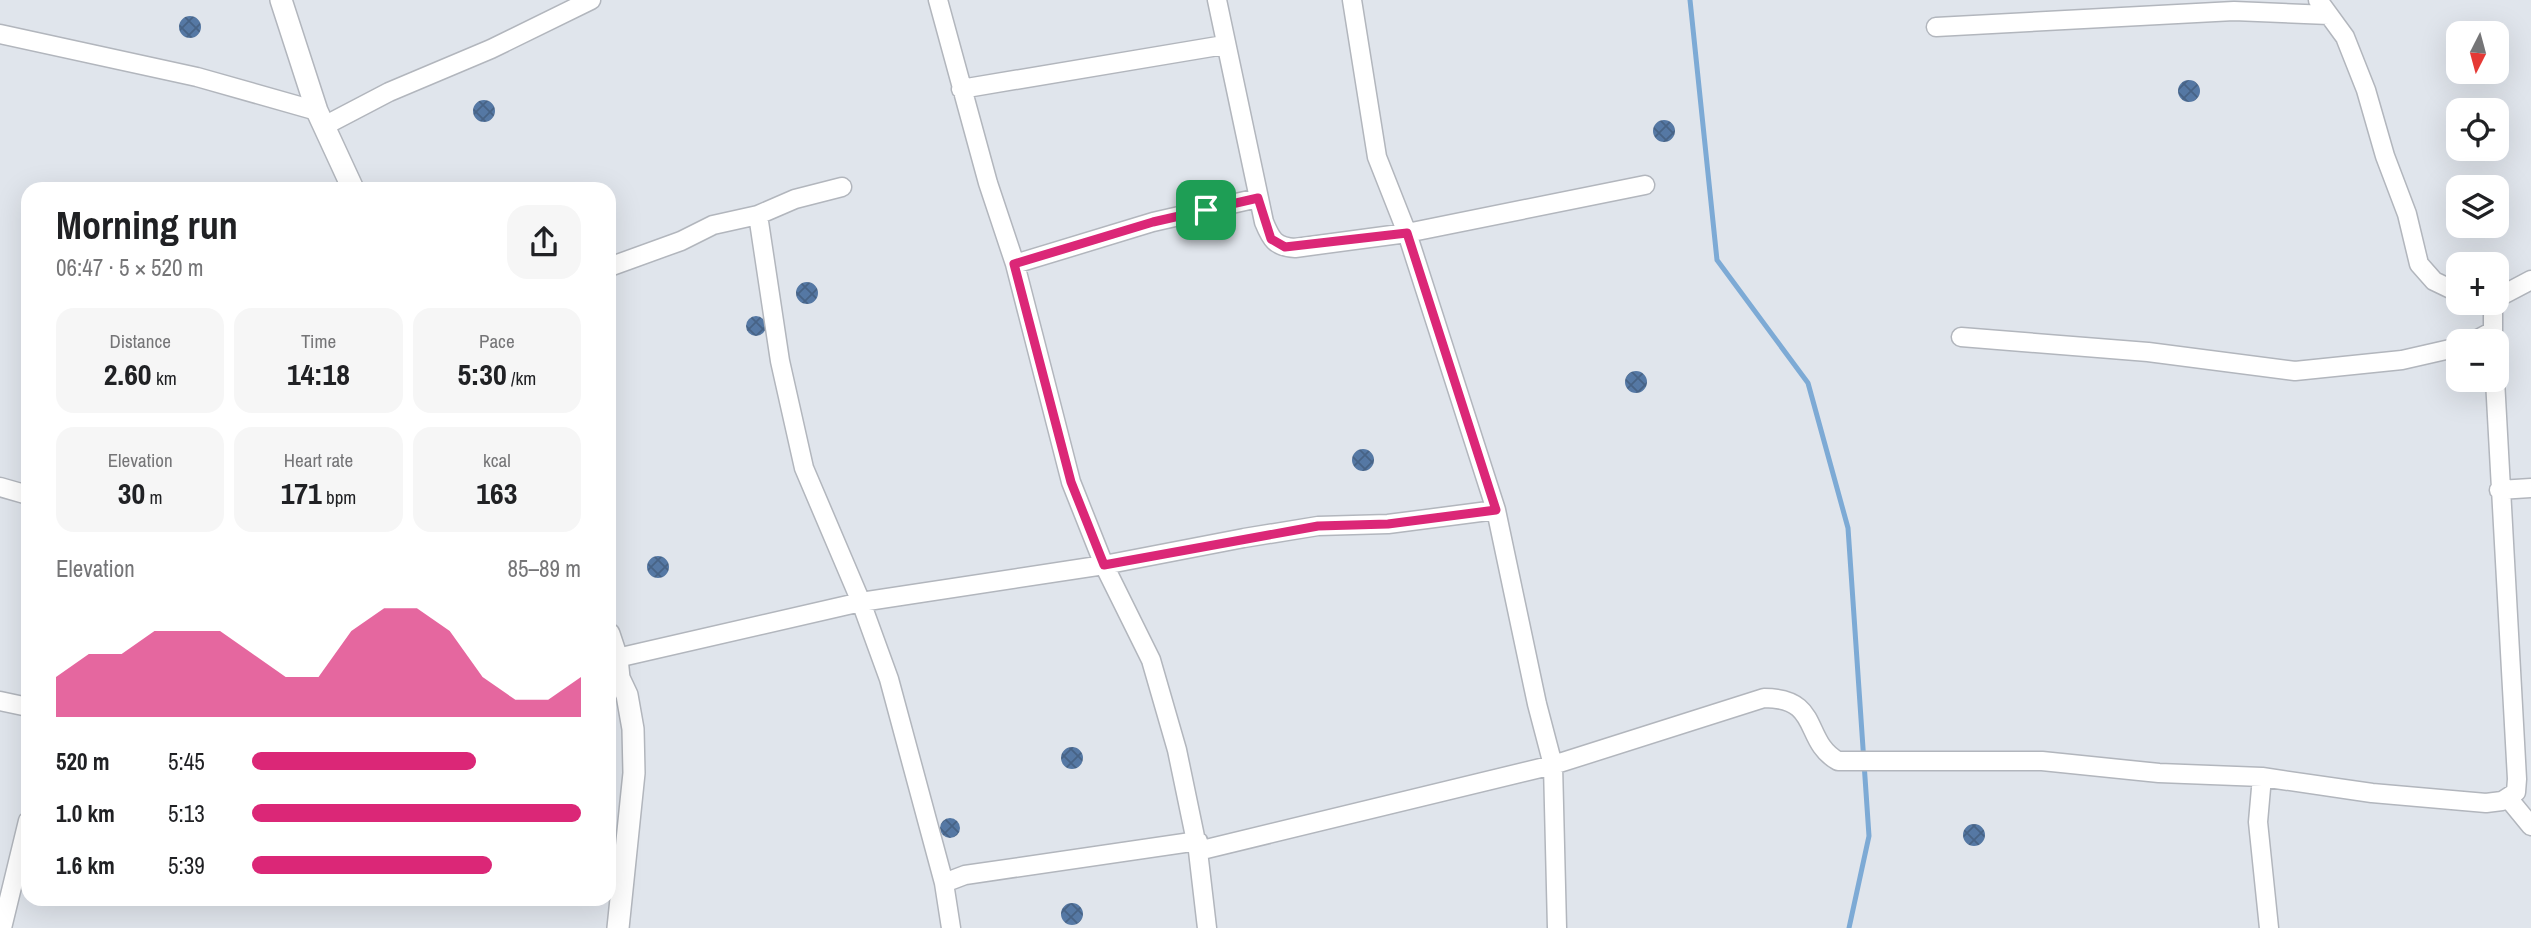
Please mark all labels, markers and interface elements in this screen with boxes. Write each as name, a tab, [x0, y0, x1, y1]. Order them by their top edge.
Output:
north arrow	[2446, 21, 2510, 84]
map controls	[2446, 21, 2509, 392]
button: locate	[2446, 98, 2509, 161]
button: layers	[2446, 175, 2509, 238]
pin	[1176, 180, 1236, 240]
icon: arrive	[1187, 191, 1225, 229]
text: Morning run	[56, 200, 238, 251]
button: share	[507, 205, 581, 279]
text: 06:47 · 5 × 520 m	[56, 252, 203, 283]
button: +	[2446, 252, 2509, 315]
text: Distance	[109, 328, 171, 354]
text: Time	[301, 328, 336, 354]
text: Pace	[479, 328, 515, 354]
button: −	[2446, 329, 2509, 392]
text: 2.60	[104, 354, 152, 394]
text: 14:18	[287, 354, 350, 394]
text: 5:30	[457, 354, 507, 394]
text: km	[152, 365, 177, 391]
text: /km	[507, 365, 536, 391]
text: Elevation	[108, 447, 173, 473]
text: Heart rate	[284, 447, 353, 473]
text: kcal	[483, 447, 511, 473]
text: 30	[118, 473, 145, 513]
text: 171	[281, 473, 322, 513]
text: 163	[476, 473, 517, 513]
text: m	[145, 484, 163, 510]
text: bpm	[322, 484, 356, 510]
text: Elevation	[56, 553, 135, 584]
text: 85–89 m	[508, 553, 581, 584]
text: 520 m	[56, 746, 109, 777]
text: 5:45	[168, 746, 205, 777]
text: 1.0 km	[56, 798, 115, 829]
text: 5:13	[168, 798, 205, 829]
text: 1.6 km	[56, 850, 115, 881]
text: 5:39	[168, 850, 205, 881]

